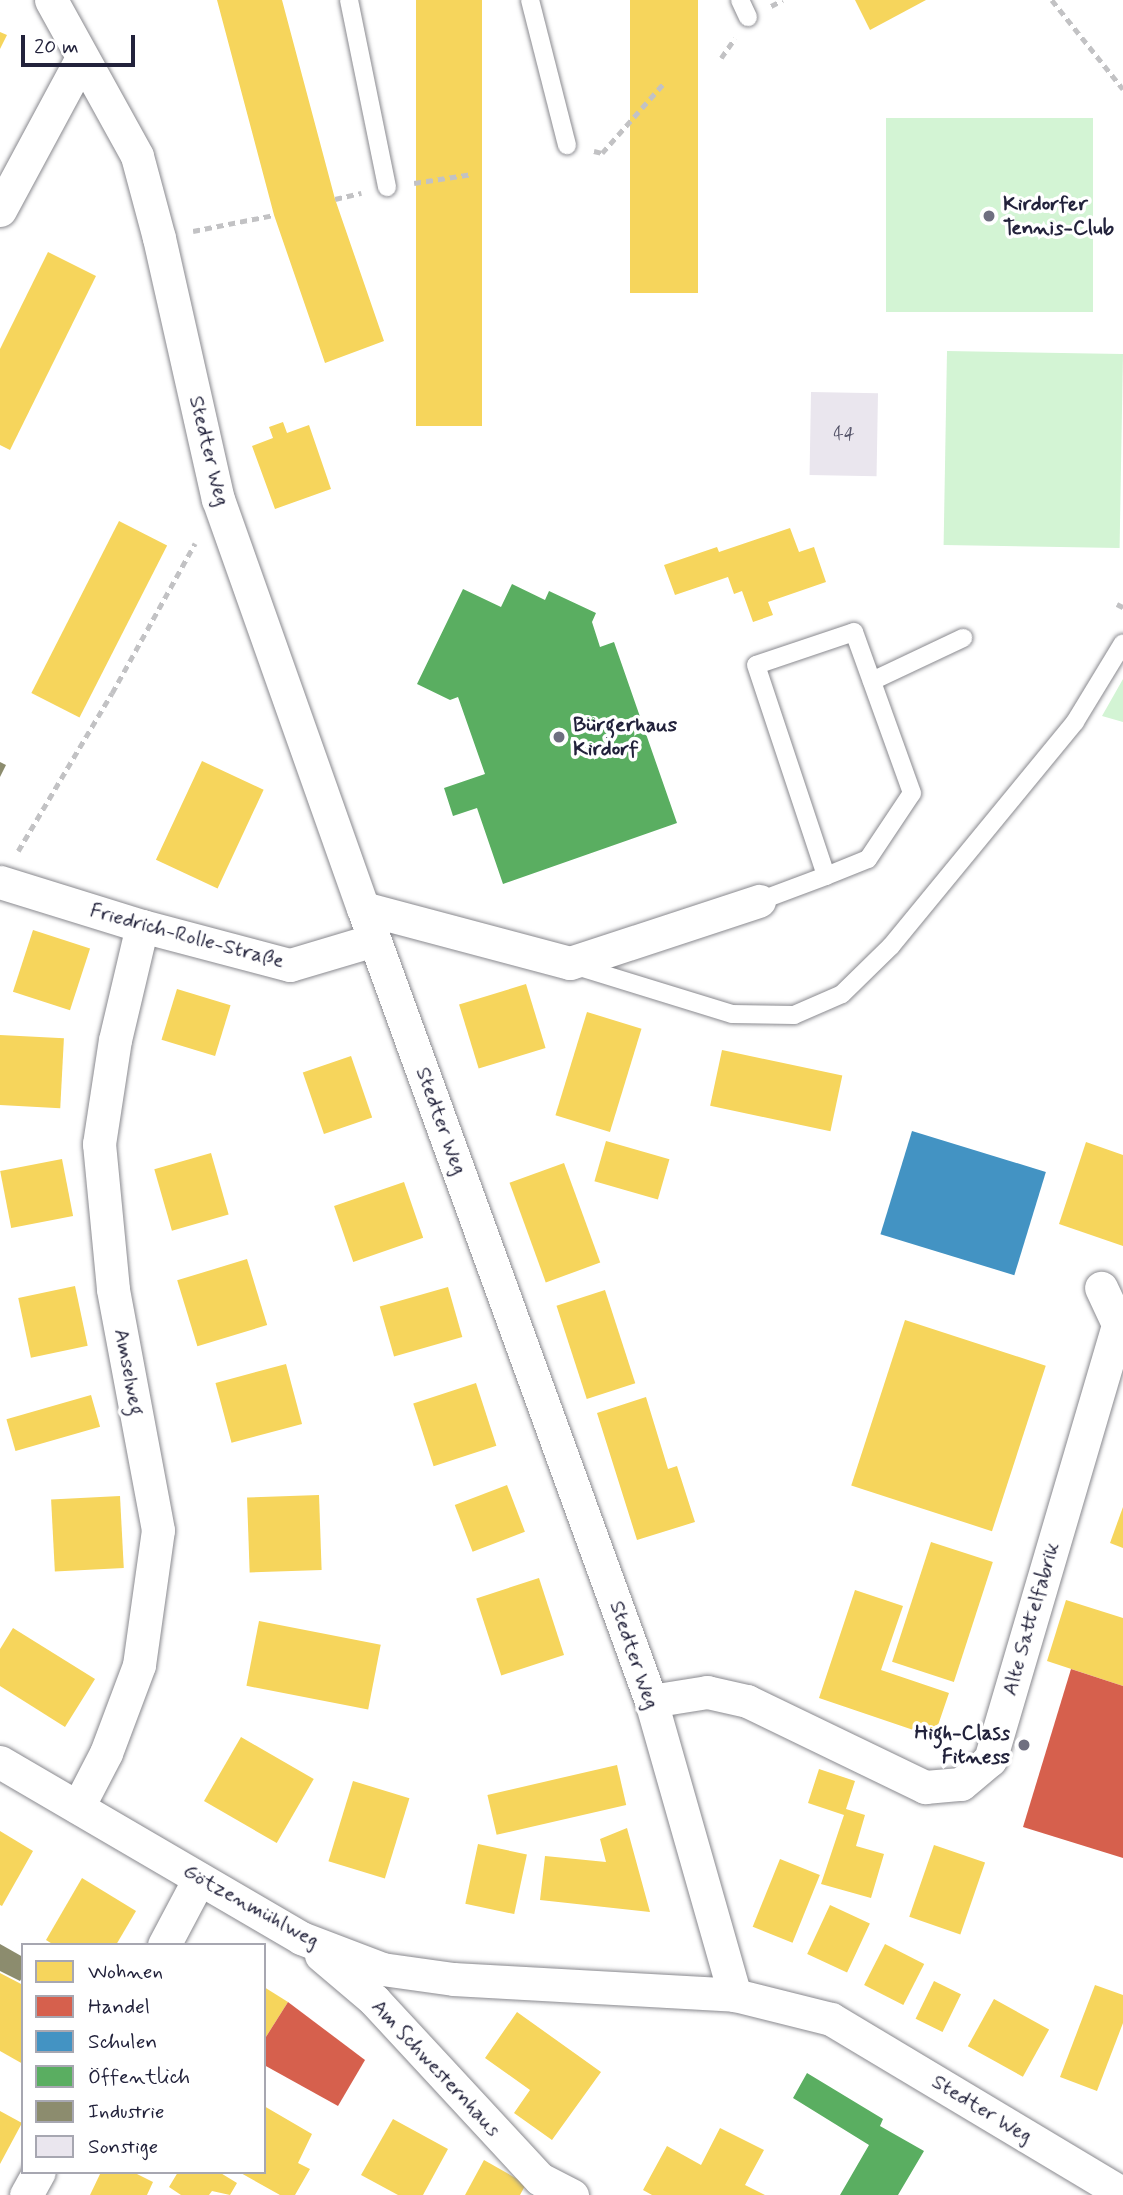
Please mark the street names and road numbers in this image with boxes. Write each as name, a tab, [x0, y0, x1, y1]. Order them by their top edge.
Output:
street label: Stedter Weg	[183, 392, 235, 510]
street label: Friedrich-Rolle-Straße	[87, 898, 287, 974]
street label: Stedter Weg	[409, 1063, 473, 1179]
street label: Amselweg	[108, 1327, 150, 1417]
street label: Alte Sattelfabrik	[997, 1540, 1065, 1698]
street label: Stedter Weg	[603, 1596, 665, 1714]
street label: Götzenmühlweg	[179, 1858, 323, 1954]
street label: Am Schwesternhaus	[366, 1994, 506, 2142]
street label: Stedter Weg	[926, 2069, 1038, 2149]

